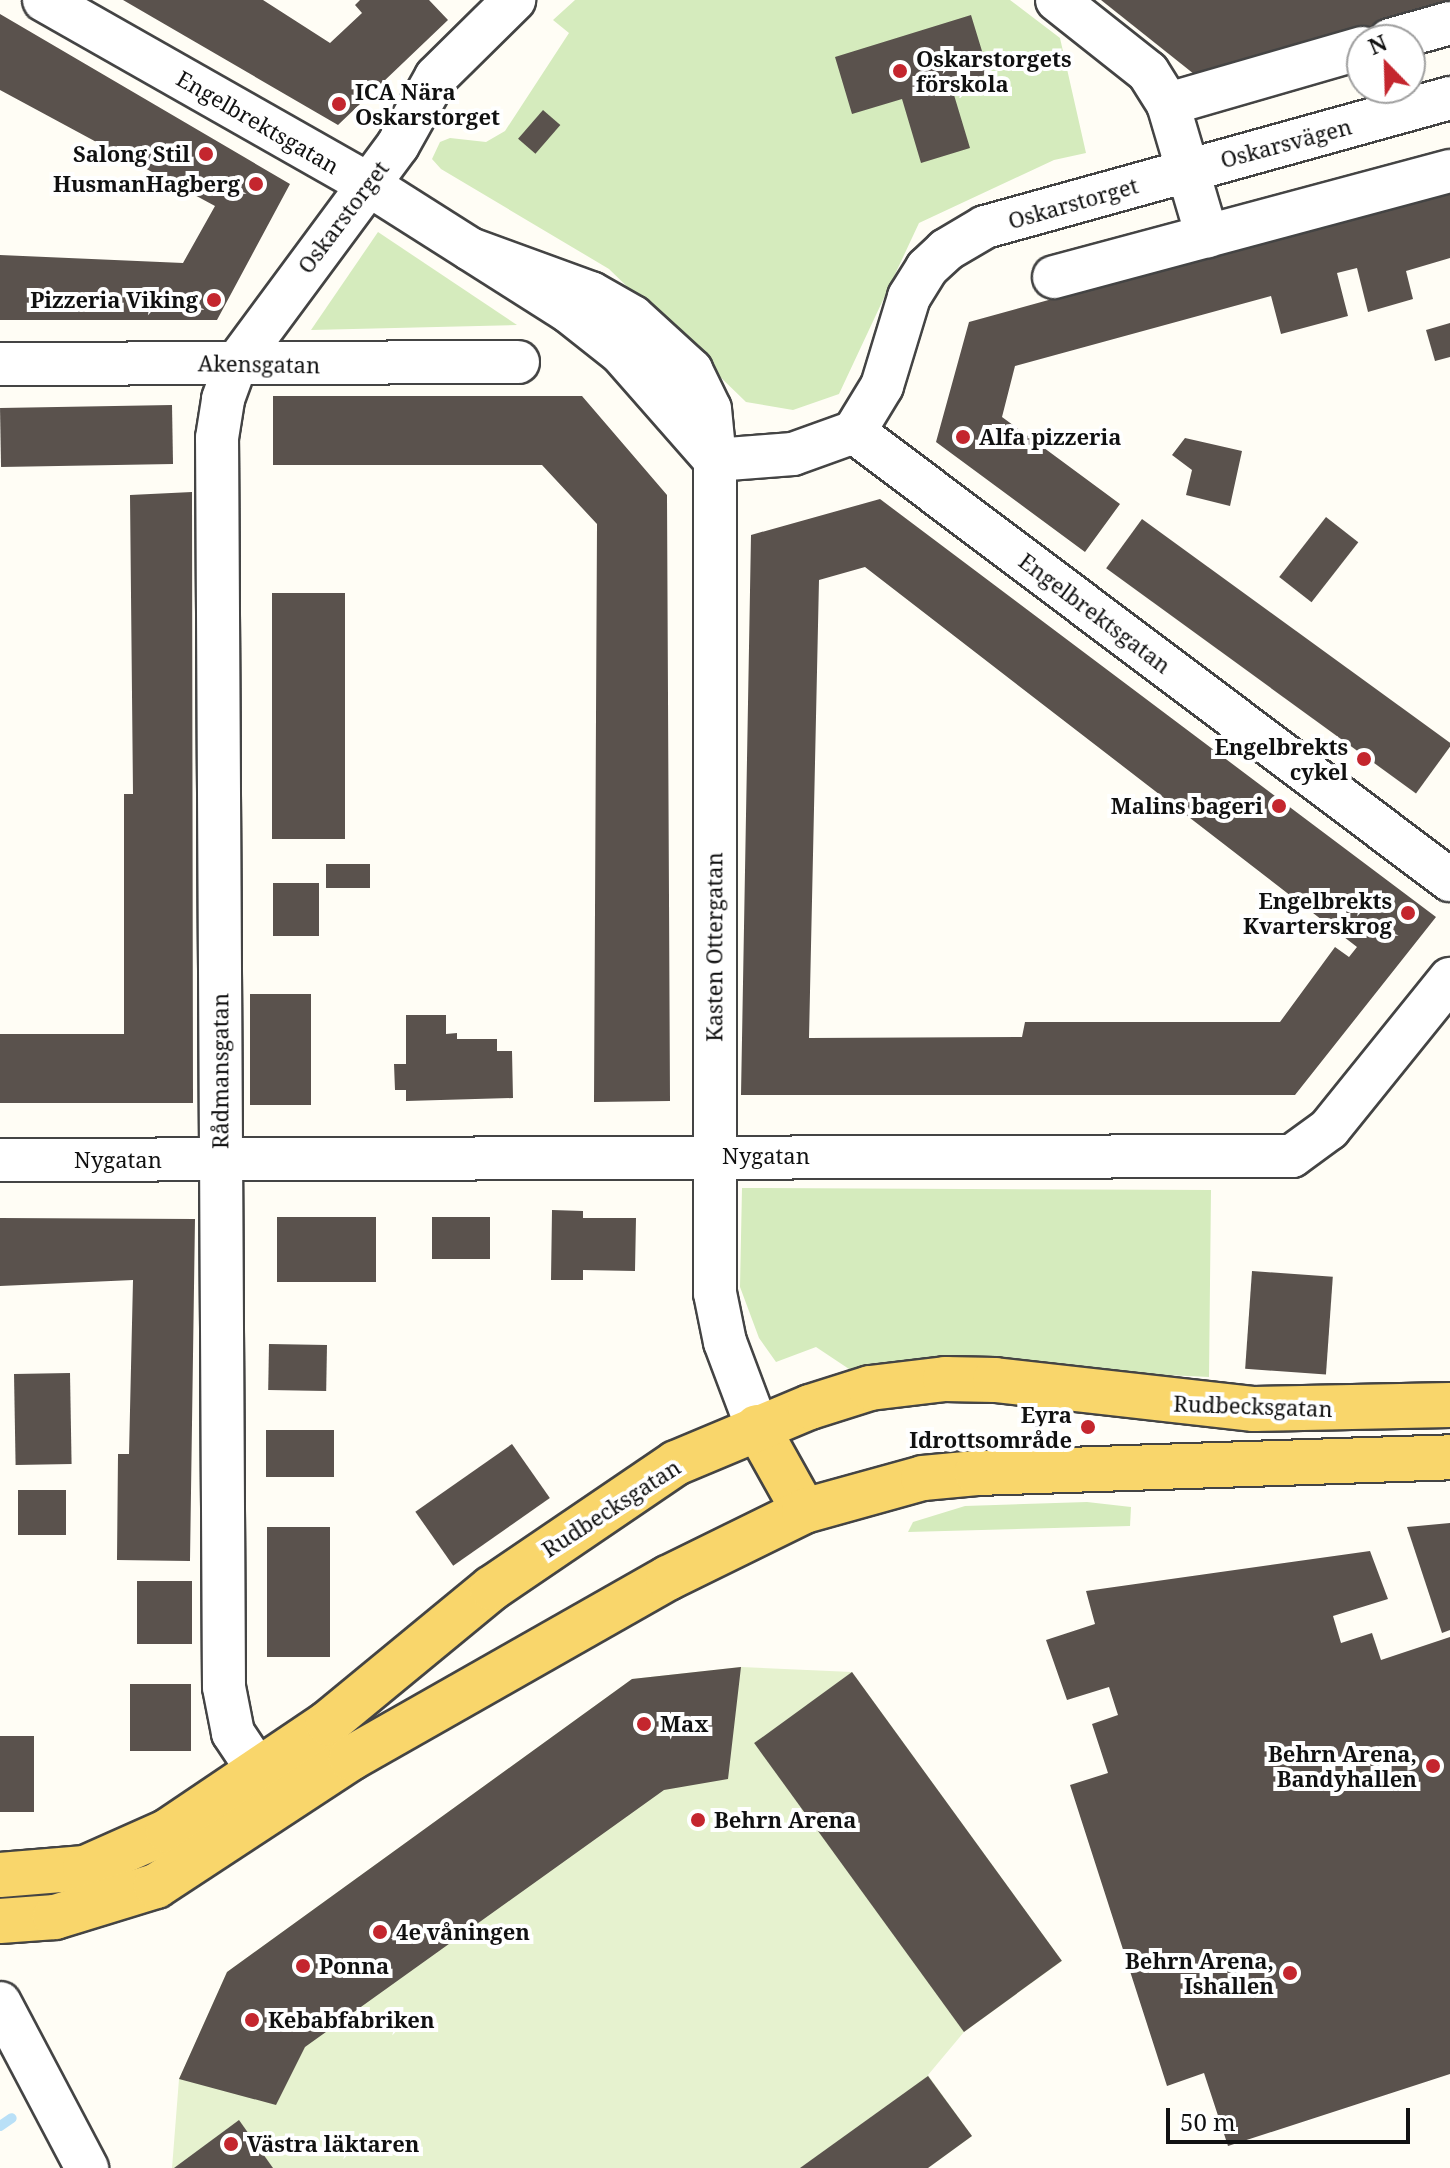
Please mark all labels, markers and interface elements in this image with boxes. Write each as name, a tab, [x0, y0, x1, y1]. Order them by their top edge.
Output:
north arrow	[1346, 24, 1426, 104]
text: N	[1364, 27, 1391, 61]
place label: Oskarstorgets förskola	[916, 45, 1072, 96]
marker: Oskarstorgets förskola	[891, 62, 909, 80]
street label: Engelbrektsgatan	[172, 65, 344, 179]
place label: ICA Nära Oskarstorget	[355, 78, 500, 130]
marker: ICA Nära Oskarstorget	[330, 95, 348, 113]
street label: Oskarsvägen	[1218, 113, 1354, 173]
place label: Salong Stil	[73, 141, 190, 167]
marker: Salong Stil	[197, 145, 215, 163]
street label: Oskarstorget	[292, 156, 394, 278]
place label: HusmanHagberg	[53, 171, 240, 197]
street label: Oskarstorget	[1005, 172, 1141, 234]
marker: HusmanHagberg	[247, 175, 265, 193]
place label: Pizzeria Viking	[30, 287, 198, 313]
marker: Pizzeria Viking	[205, 291, 223, 309]
street label: Akensgatan	[198, 350, 320, 378]
place label: Alfa pizzeria	[979, 424, 1121, 450]
marker: Alfa pizzeria	[954, 428, 972, 446]
street label: Engelbrektsgatan	[1014, 547, 1176, 679]
place label: Engelbrekts cykel	[1214, 733, 1348, 784]
marker: Engelbrekts cykel	[1355, 750, 1373, 768]
place label: Malins bageri	[1111, 793, 1263, 819]
marker: Malins bageri	[1270, 797, 1288, 815]
street label: Kasten Ottergatan	[701, 852, 727, 1042]
place label: Engelbrekts Kvarterskrog	[1243, 887, 1392, 938]
marker: Engelbrekts Kvarterskrog	[1399, 904, 1417, 922]
street label: Rådmansgatan	[207, 993, 233, 1149]
street label: Nygatan	[722, 1143, 810, 1169]
street label: Nygatan	[74, 1147, 162, 1173]
street label: Rudbecksgatan	[1173, 1390, 1333, 1422]
place label: Eyra Idrottsområde	[909, 1401, 1072, 1452]
marker: Eyra Idrottsområde	[1079, 1418, 1097, 1436]
street label: Rudbecksgatan	[537, 1454, 685, 1562]
place label: Max	[660, 1711, 708, 1737]
marker: Max	[635, 1715, 653, 1733]
place label: Behrn Arena, Bandyhallen	[1268, 1740, 1417, 1792]
marker: Behrn Arena, Bandyhallen	[1424, 1757, 1442, 1775]
place label: Behrn Arena	[714, 1807, 856, 1833]
marker: Behrn Arena	[689, 1811, 707, 1829]
place label: 4e våningen	[396, 1919, 530, 1945]
marker: 4e våningen	[371, 1923, 389, 1941]
place label: Behrn Arena, Ishallen	[1125, 1947, 1274, 1998]
place label: Ponna	[319, 1953, 389, 1979]
marker: Ponna	[294, 1957, 312, 1975]
marker: Behrn Arena, Ishallen	[1281, 1964, 1299, 1982]
place label: Kebabfabriken	[268, 2007, 435, 2033]
marker: Kebabfabriken	[243, 2011, 261, 2029]
scale bar	[1170, 2092, 1414, 2142]
text: 50 m	[1180, 2105, 1236, 2138]
place label: Västra läktaren	[247, 2131, 420, 2157]
marker: Västra läktaren	[222, 2135, 240, 2153]

